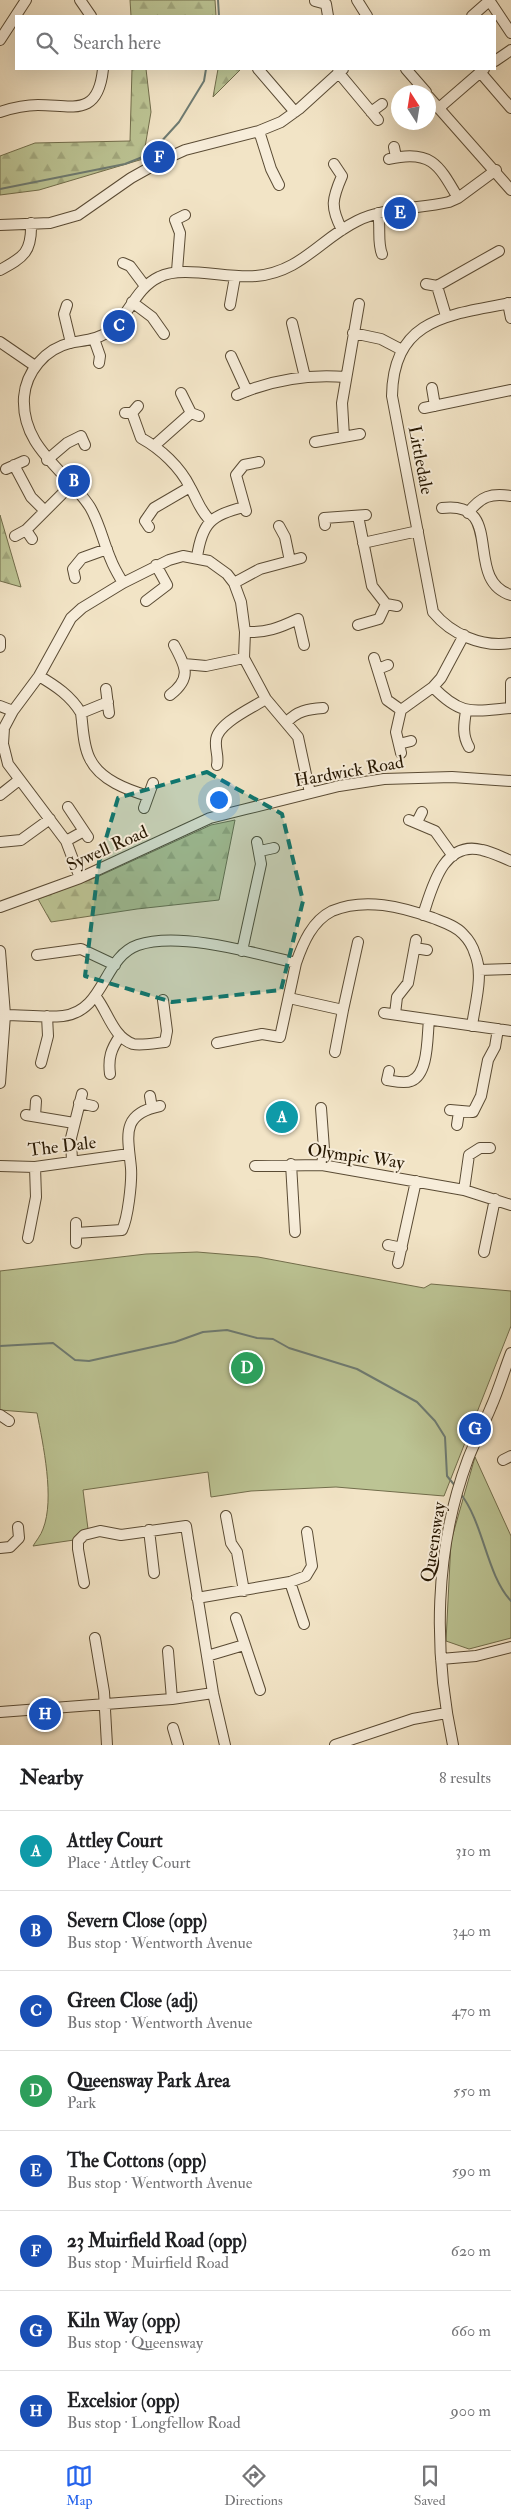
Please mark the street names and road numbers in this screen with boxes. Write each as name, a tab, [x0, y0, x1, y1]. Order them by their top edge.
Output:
street label: Littledale	[403, 424, 439, 497]
street label: Hardwick Road	[293, 751, 406, 792]
street label: Sywell Road	[63, 820, 152, 877]
street label: The Dale	[27, 1131, 98, 1162]
street label: Olympic Way	[306, 1138, 407, 1175]
street label: Queensway	[416, 1499, 451, 1584]

